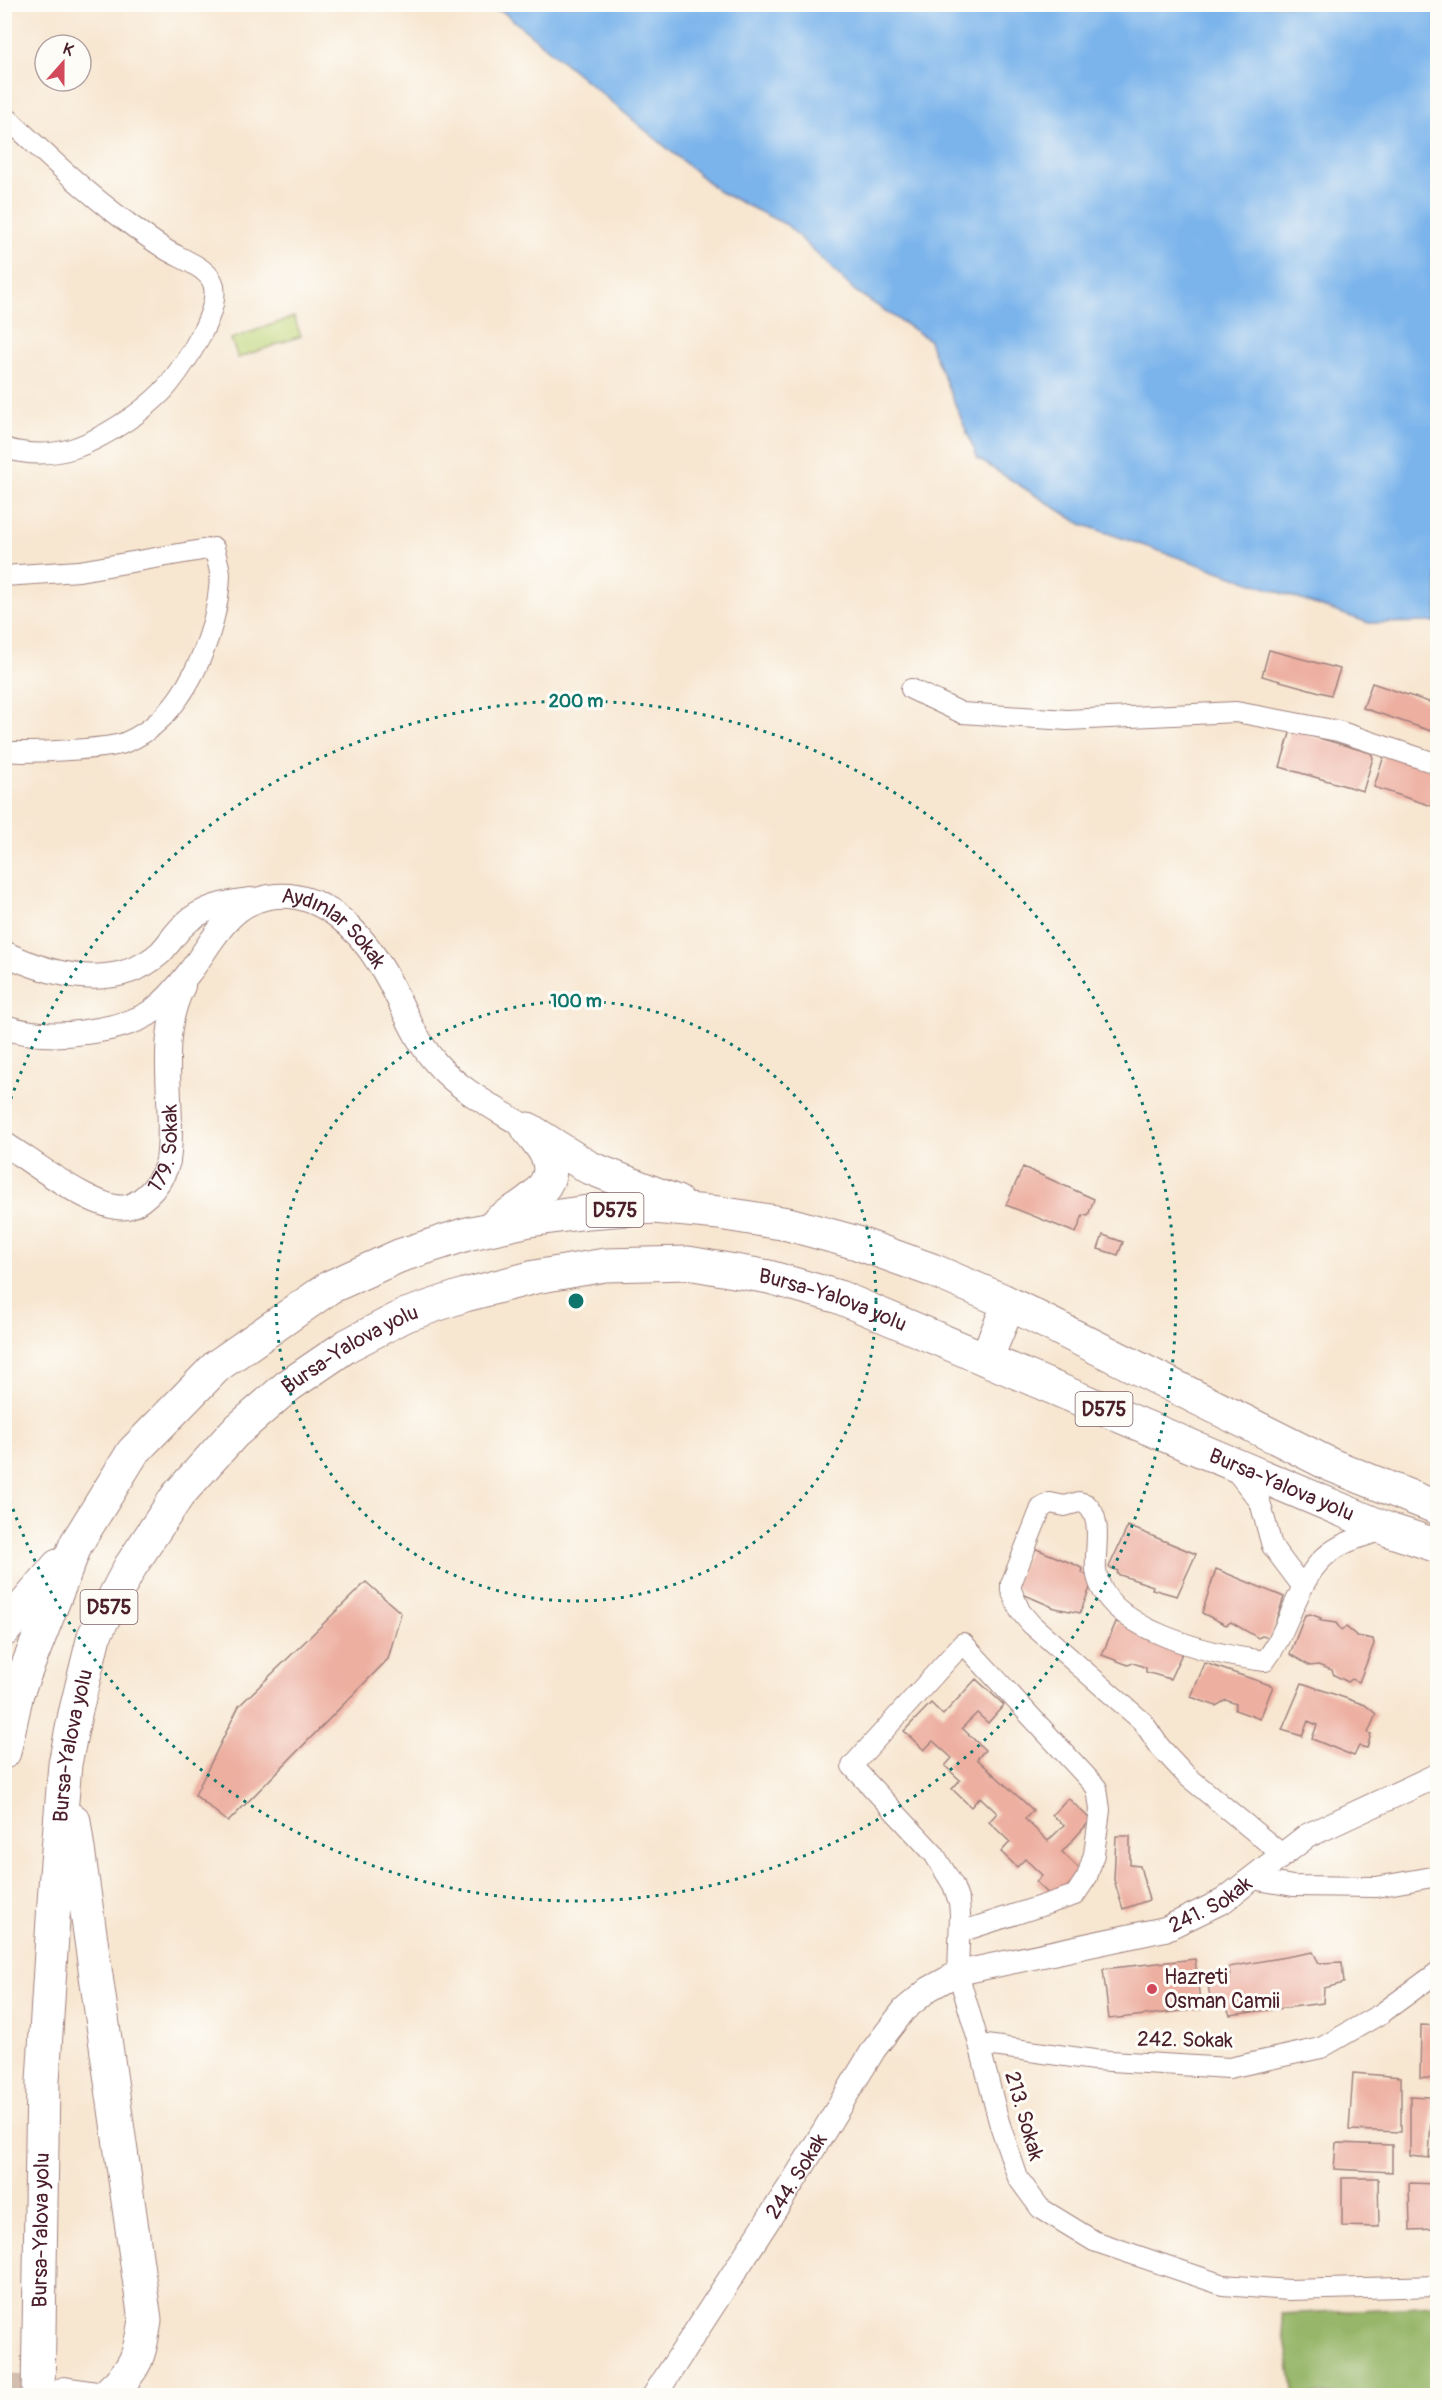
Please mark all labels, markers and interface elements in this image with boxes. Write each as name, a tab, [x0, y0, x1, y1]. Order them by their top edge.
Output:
north arrow	[33, 33, 93, 93]
text: K	[60, 39, 76, 61]
text: 200 m	[549, 690, 603, 713]
street label: Aydınlar Sokak	[281, 882, 392, 974]
text: 100 m	[550, 990, 602, 1013]
street label: 179. Sokak	[142, 1104, 183, 1198]
road number: D575	[586, 1193, 644, 1227]
street label: Bursa-Yalova yolu	[757, 1262, 911, 1338]
centre of rings	[566, 1291, 586, 1311]
street label: Bursa-Yalova yolu	[276, 1298, 422, 1400]
road number: D575	[1076, 1392, 1132, 1426]
street label: Bursa-Yalova yolu	[1205, 1442, 1358, 1527]
road number: D575	[80, 1590, 138, 1624]
street label: Bursa-Yalova yolu	[47, 1666, 99, 1823]
street label: 241. Sokak	[1164, 1870, 1258, 1939]
place label: Hazreti Osman Camii	[1164, 1964, 1280, 2015]
marker: Hazreti Osman Camii	[1145, 1982, 1159, 1996]
street label: 242. Sokak	[1137, 2026, 1233, 2054]
street label: 213. Sokak	[998, 2068, 1050, 2164]
street label: 244. Sokak	[759, 2128, 833, 2224]
street label: Bursa-Yalova yolu	[26, 2152, 55, 2308]

